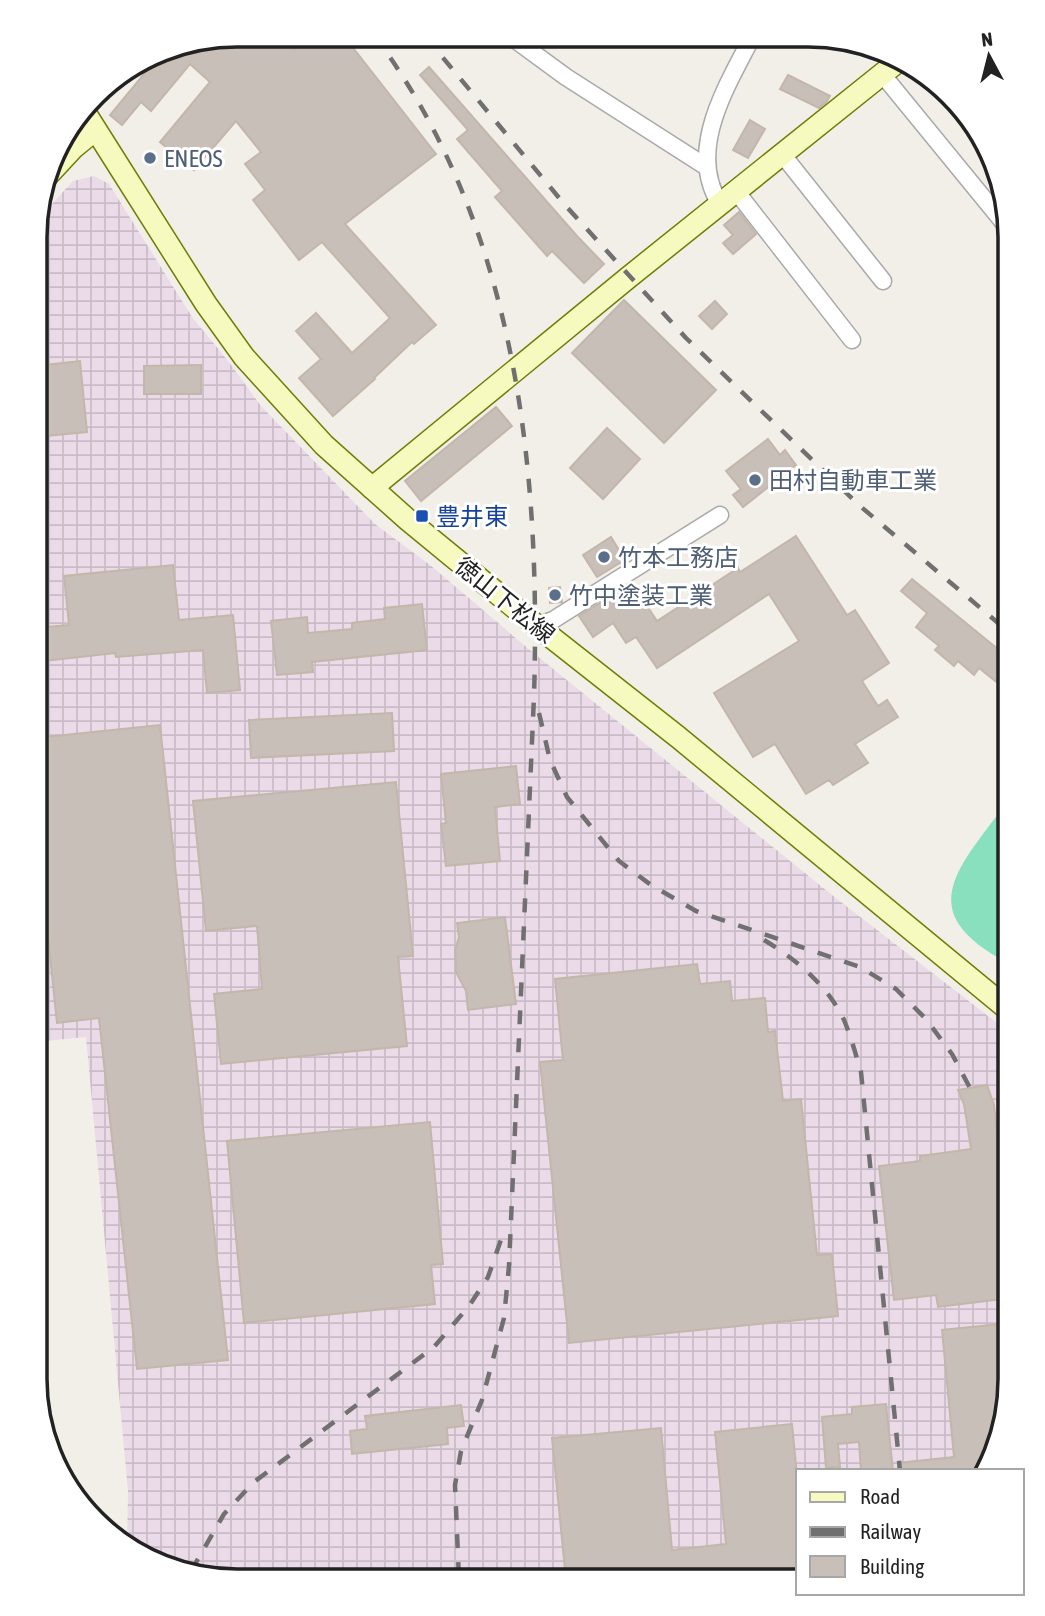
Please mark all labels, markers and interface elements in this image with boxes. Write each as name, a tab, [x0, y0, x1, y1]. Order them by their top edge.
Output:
north arrow	[954, 21, 1024, 91]
text: N	[980, 28, 994, 51]
place label: ENEOS	[164, 145, 223, 172]
marker: ENEOS	[142, 150, 158, 166]
place label: 田村自動車工業	[769, 467, 937, 494]
marker: 田村自動車工業	[747, 472, 763, 488]
place label: 豊井東	[436, 503, 508, 530]
marker: 豊井東	[414, 508, 430, 524]
place label: 竹本工務店	[618, 544, 738, 571]
marker: 竹本工務店	[596, 549, 612, 565]
street label: 徳山下松線	[450, 552, 560, 648]
place label: 竹中塗装工業	[569, 582, 713, 609]
marker: 竹中塗装工業	[547, 587, 563, 603]
legend	[796, 1469, 1024, 1595]
text: Road	[860, 1484, 900, 1508]
text: Railway	[860, 1519, 922, 1543]
text: Building	[860, 1554, 924, 1578]

